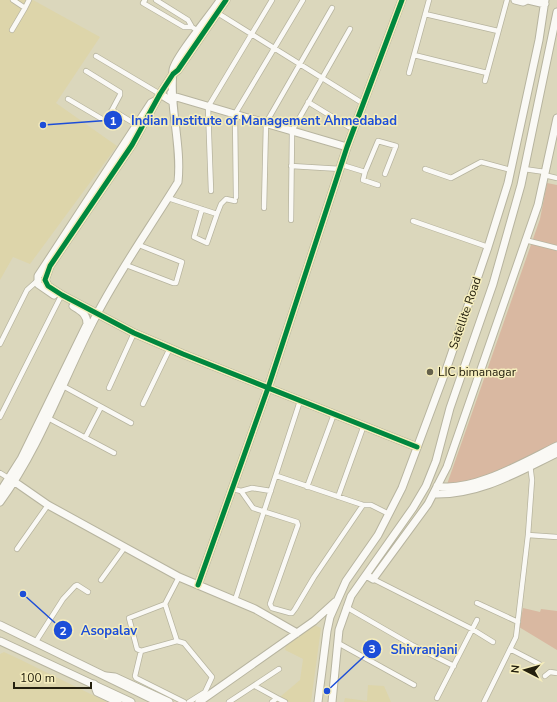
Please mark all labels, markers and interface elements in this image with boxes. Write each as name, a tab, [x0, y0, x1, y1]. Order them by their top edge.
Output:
callout: Indian Institute of Management Ahmedabad	[103, 108, 405, 133]
text: Indian Institute of Management Ahmedabad	[131, 112, 397, 130]
text: 1	[109, 113, 117, 129]
street label: Satellite Road	[445, 275, 485, 351]
place label: LIC bimanagar	[438, 364, 517, 380]
marker: LIC bimanagar	[425, 367, 435, 377]
callout: Asopalav	[53, 618, 145, 643]
text: Asopalav	[81, 622, 137, 640]
text: 2	[59, 623, 67, 639]
callout: Shivranjani	[362, 637, 465, 662]
text: 3	[368, 641, 376, 657]
text: Shivranjani	[390, 641, 458, 659]
north arrow	[505, 650, 545, 690]
scale bar	[14, 664, 91, 690]
text: N	[508, 664, 523, 674]
text: 100 m	[20, 670, 55, 686]

